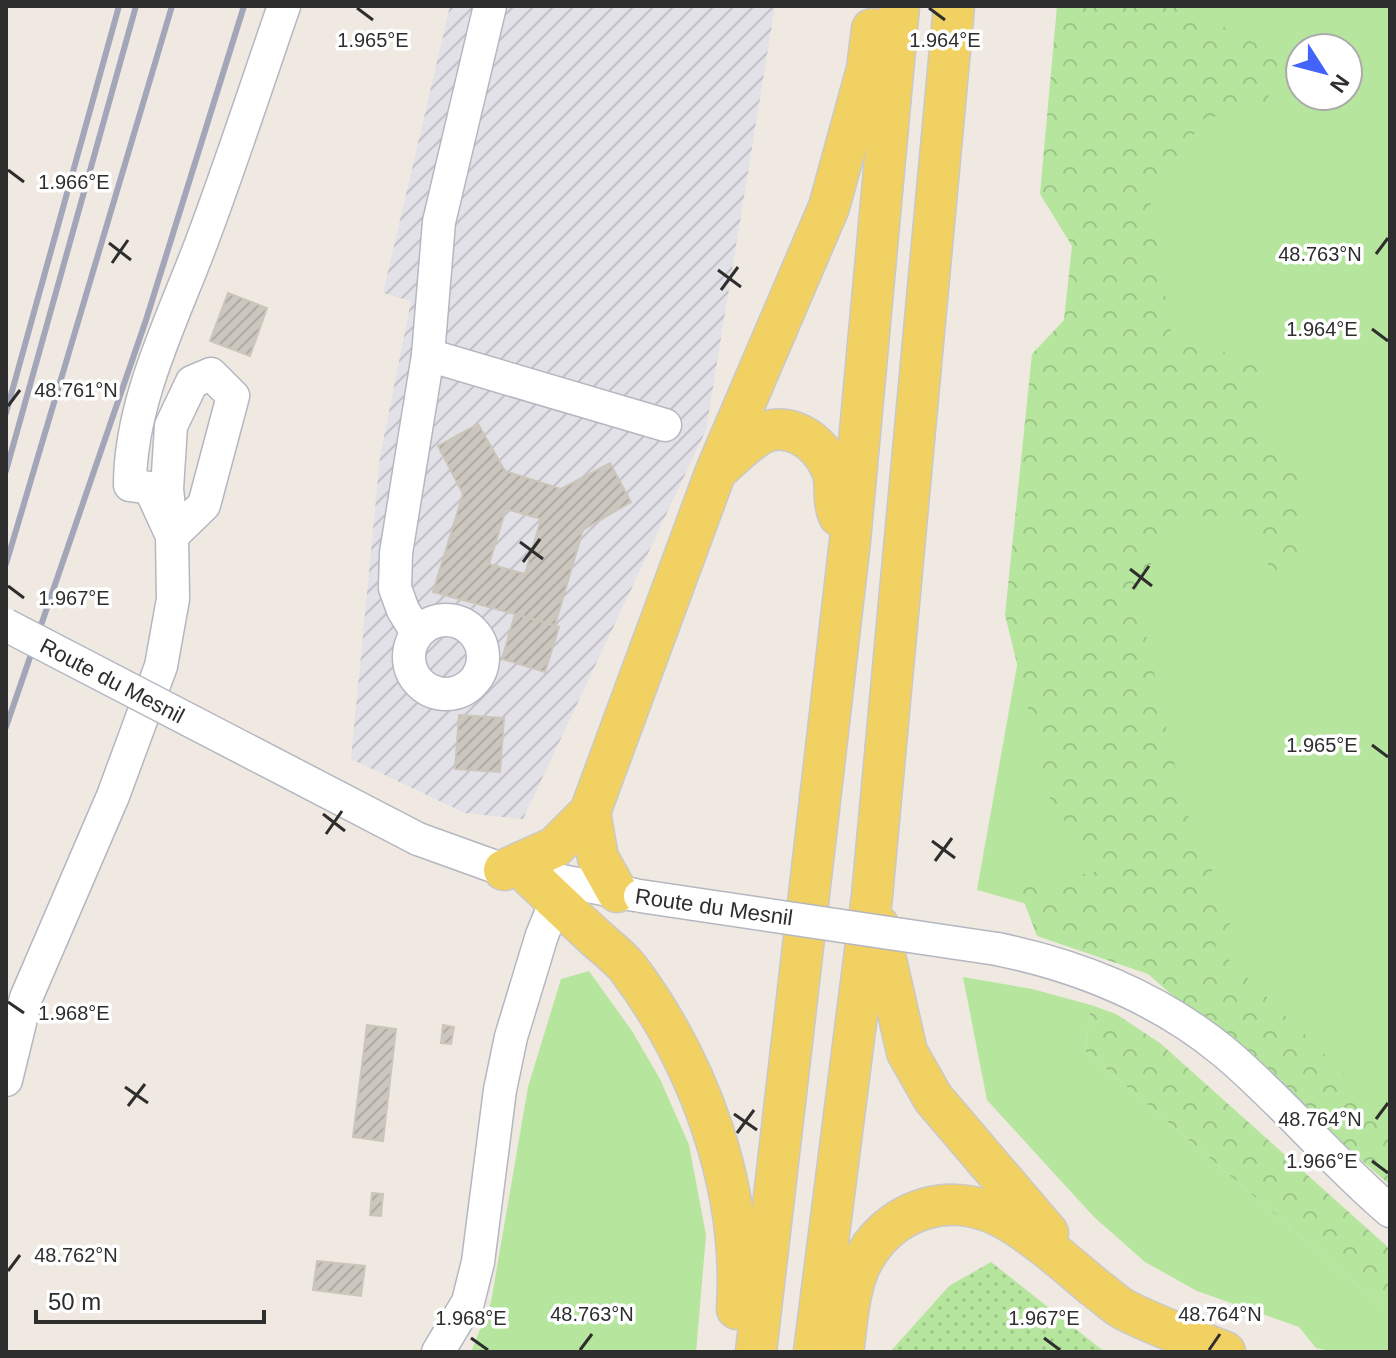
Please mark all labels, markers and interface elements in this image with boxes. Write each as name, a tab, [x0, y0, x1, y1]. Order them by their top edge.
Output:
text: 1.965°E	[337, 29, 409, 51]
text: 1.964°E	[909, 29, 981, 51]
north arrow	[1284, 32, 1364, 112]
text: N	[1325, 70, 1355, 97]
text: 1.966°E	[38, 171, 110, 193]
text: 48.763°N	[1278, 243, 1362, 265]
text: 1.964°E	[1286, 318, 1358, 340]
text: 48.761°N	[34, 379, 118, 401]
text: 1.967°E	[38, 587, 110, 609]
street label: Route du Mesnil	[36, 633, 189, 728]
text: 1.965°E	[1286, 734, 1358, 756]
street label: Route du Mesnil	[634, 884, 794, 930]
text: 1.968°E	[38, 1002, 110, 1024]
text: 48.764°N	[1278, 1108, 1362, 1130]
text: 1.966°E	[1286, 1150, 1358, 1172]
text: 48.762°N	[34, 1244, 118, 1266]
scale bar	[36, 1274, 264, 1324]
text: 50 m	[48, 1288, 101, 1315]
text: 48.763°N	[550, 1303, 634, 1325]
text: 48.764°N	[1178, 1303, 1262, 1325]
text: 1.968°E	[435, 1307, 507, 1329]
text: 1.967°E	[1008, 1307, 1080, 1329]

